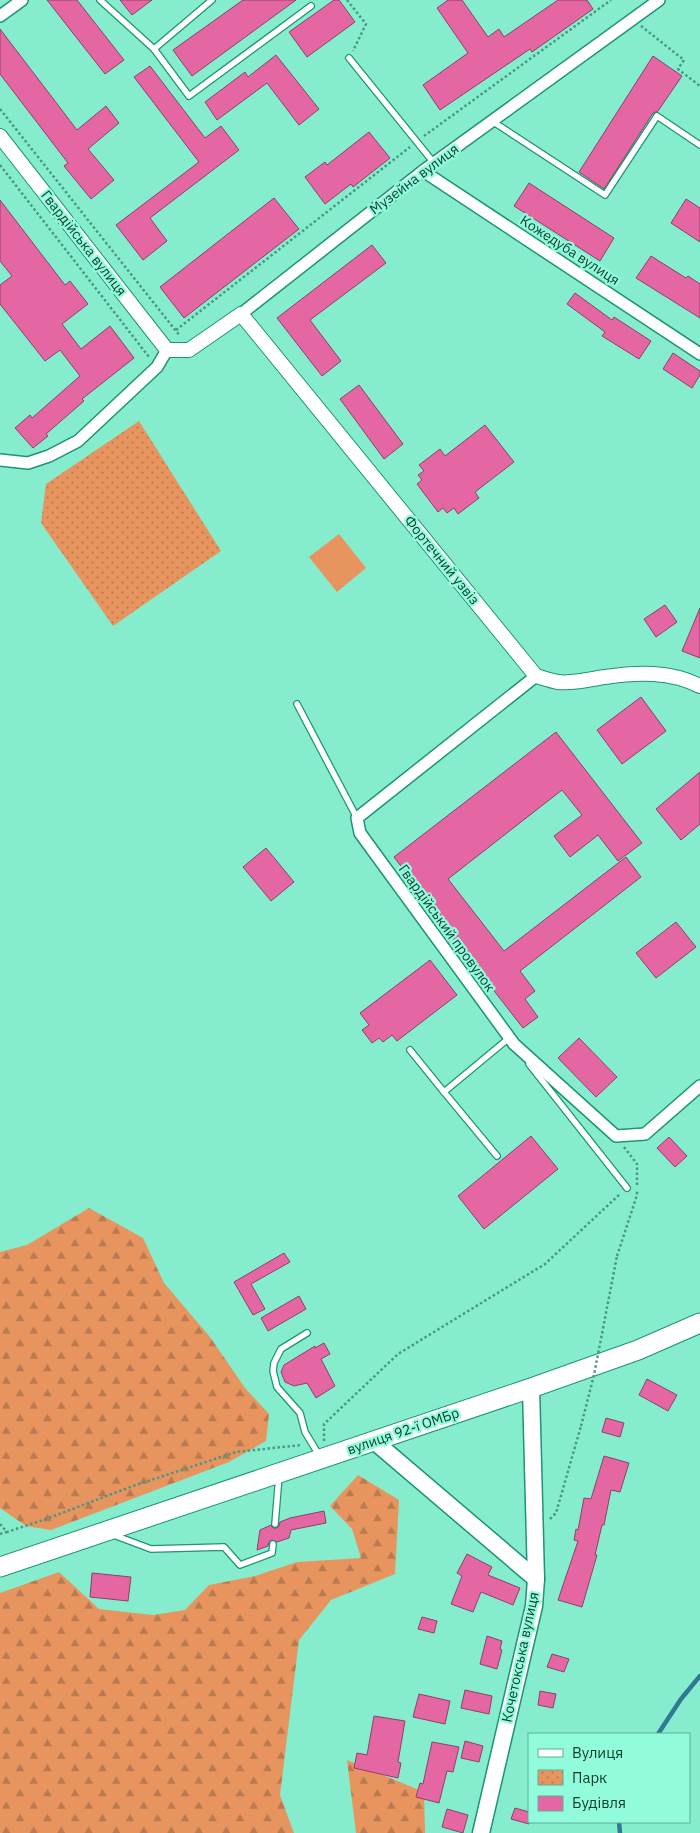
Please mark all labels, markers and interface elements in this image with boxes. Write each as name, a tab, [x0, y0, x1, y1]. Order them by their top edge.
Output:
street label: Музейна вулиця	[366, 140, 462, 218]
street label: Гвардійська вулиця	[37, 187, 131, 299]
street label: Кожедуба вулиця	[517, 211, 623, 289]
street label: Фортечний узвіз	[401, 512, 483, 608]
street label: Гвардійський провулок	[395, 861, 499, 996]
street label: вулиця 92-ї ОМБр	[345, 1403, 461, 1459]
street label: Кочетокська вулиця	[497, 1590, 543, 1724]
legend	[528, 1733, 690, 1823]
text: Вулиця	[572, 1743, 623, 1762]
text: Парк	[572, 1768, 607, 1787]
text: Будівля	[572, 1793, 626, 1812]

